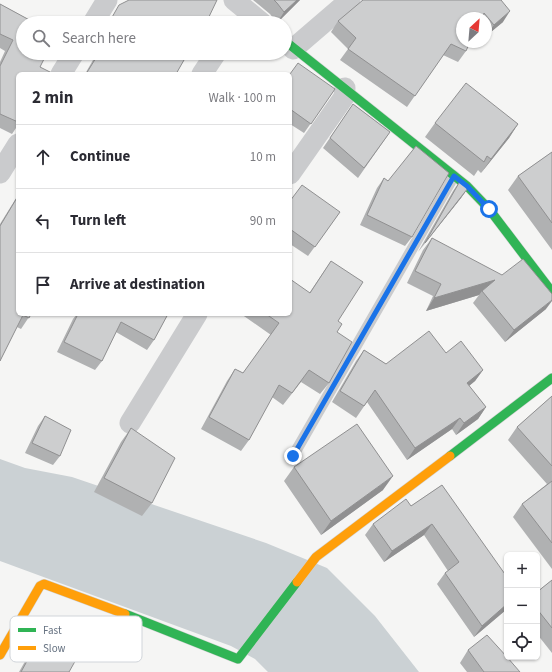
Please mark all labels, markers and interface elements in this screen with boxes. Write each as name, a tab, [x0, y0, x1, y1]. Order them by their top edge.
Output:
north arrow	[456, 12, 492, 48]
search box	[16, 16, 292, 60]
icon: search	[30, 27, 52, 49]
text: Search here	[62, 28, 136, 49]
text: 2 min	[32, 86, 73, 110]
text: Walk · 100 m	[208, 89, 276, 107]
icon: ahead	[32, 146, 54, 168]
text: Continue	[70, 146, 130, 167]
text: 10 m	[250, 148, 276, 166]
route start	[480, 200, 498, 218]
icon: left	[32, 210, 54, 232]
text: Turn left	[70, 210, 126, 231]
text: 90 m	[250, 212, 276, 230]
icon: arrive	[32, 274, 54, 296]
text: Arrive at destination	[70, 274, 205, 295]
route end	[284, 447, 302, 465]
map controls	[504, 552, 540, 660]
button: +	[504, 552, 540, 588]
button: −	[504, 588, 540, 624]
legend	[10, 616, 142, 662]
text: Fast	[43, 623, 62, 638]
button: locate	[504, 624, 540, 660]
text: Slow	[43, 641, 66, 656]

